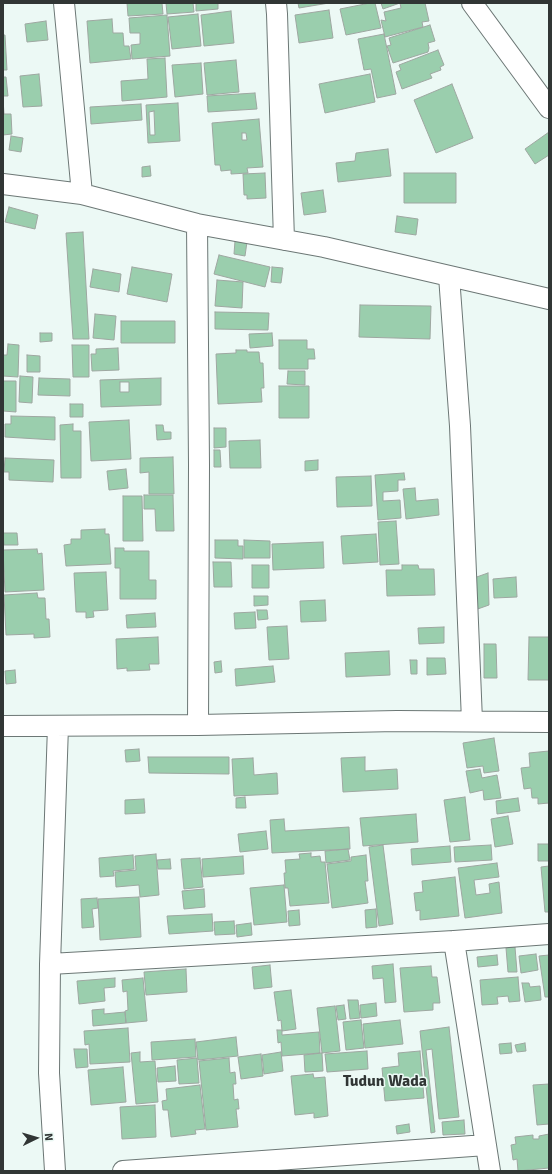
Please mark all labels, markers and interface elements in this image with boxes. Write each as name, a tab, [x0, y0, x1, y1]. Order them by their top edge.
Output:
district label: Tudun Wada	[343, 1072, 427, 1092]
north arrow	[16, 1118, 56, 1158]
text: N	[42, 1133, 55, 1141]

